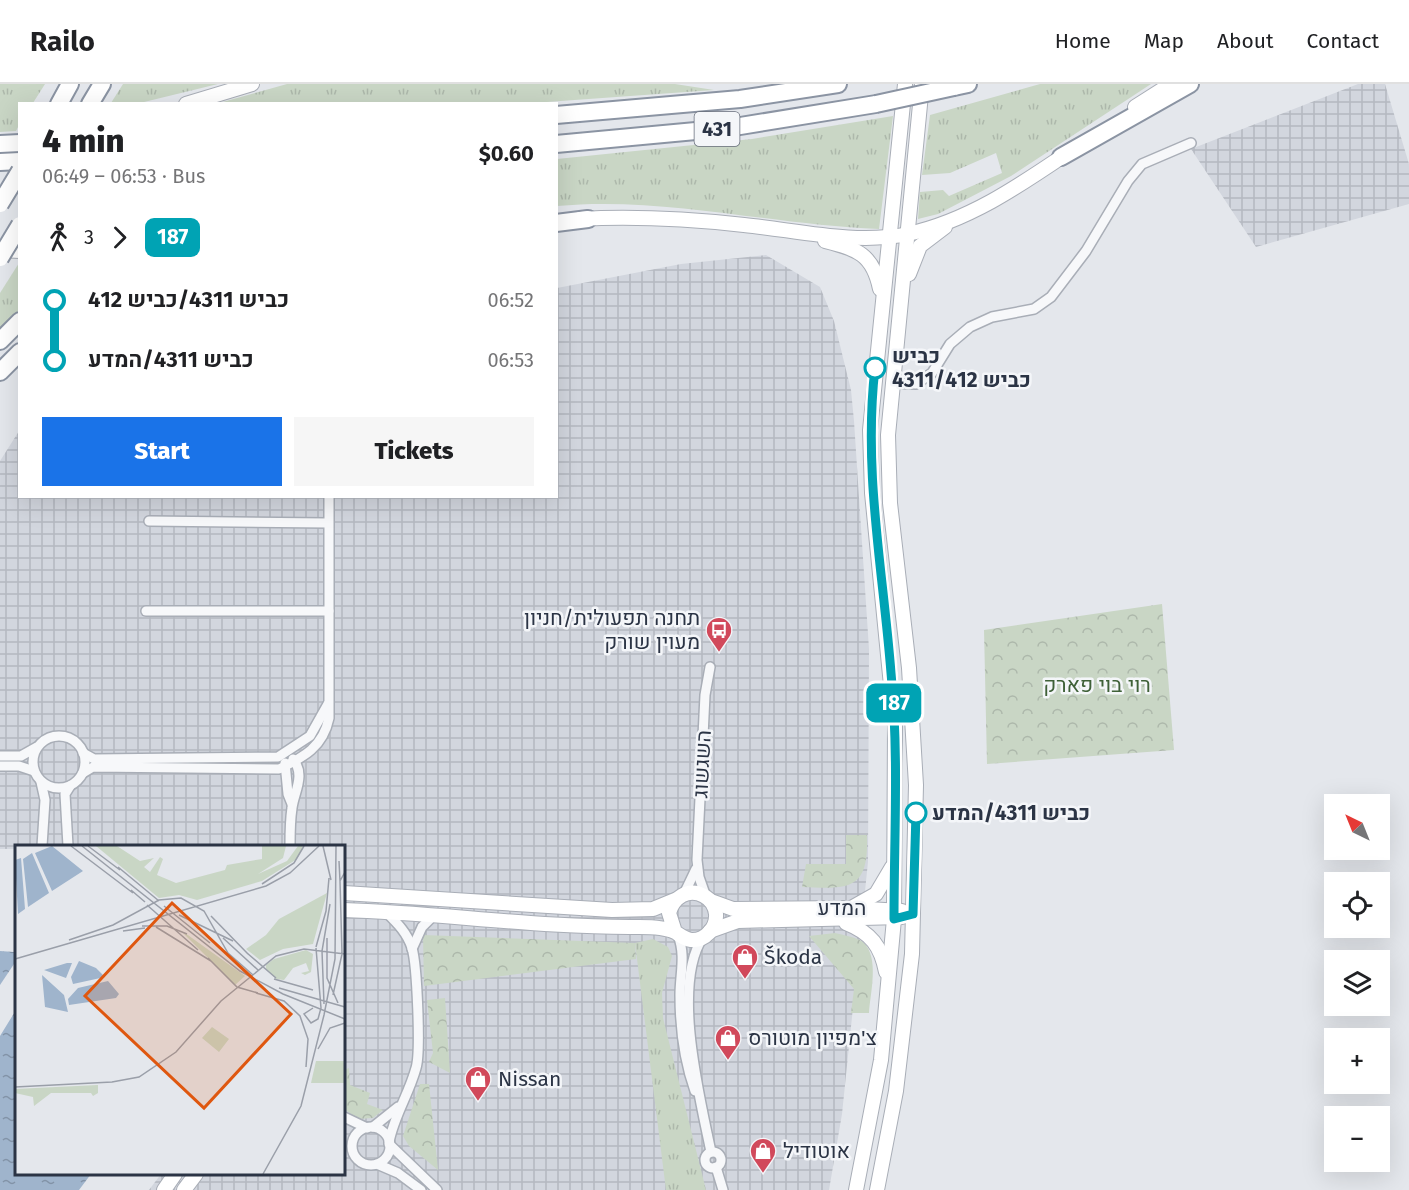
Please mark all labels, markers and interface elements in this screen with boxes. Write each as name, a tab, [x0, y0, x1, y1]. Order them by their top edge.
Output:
text: Railo	[30, 25, 95, 58]
text: Home	[1055, 28, 1111, 54]
text: Map	[1144, 28, 1184, 54]
text: About	[1217, 28, 1274, 54]
text: Contact	[1307, 28, 1379, 54]
road number: 431	[694, 112, 740, 146]
text: 4 min	[42, 121, 125, 161]
text: $0.60	[479, 140, 534, 167]
text: 06:49 – 06:53 · Bus	[42, 164, 205, 188]
icon: walk	[42, 221, 75, 254]
icon: forward	[103, 221, 136, 254]
text: 187	[157, 224, 188, 250]
text: 3	[84, 225, 94, 249]
text: כביש 4311/כביש 412	[88, 286, 289, 313]
text: 06:52	[488, 288, 534, 312]
place label: כביש 4311/כביש 412	[892, 343, 1031, 393]
text: כביש 4311/המדע	[88, 346, 254, 373]
text: 06:53	[487, 348, 534, 372]
marker: כביש 4311/כביש 412	[864, 357, 886, 379]
button: Start	[42, 417, 282, 486]
button: Tickets	[294, 417, 534, 486]
place label: תחנה תפעולית/חניון מעוין שורק	[524, 605, 700, 655]
bus stop icon: תחנה תפעולית/חניון מעוין שורק	[704, 615, 734, 653]
park label: רוי בוי פארק	[1043, 672, 1151, 698]
line badge: 187	[860, 684, 928, 722]
text: 187	[878, 690, 910, 716]
street label: השגשוג	[687, 729, 717, 799]
north arrow	[1324, 794, 1390, 860]
map controls	[1324, 794, 1390, 1172]
place label: כביש 4311/המדע	[932, 800, 1090, 826]
marker: כביש 4311/המדע	[905, 802, 927, 824]
inset map	[15, 845, 345, 1175]
button: locate	[1324, 872, 1390, 938]
street label: המדע	[818, 895, 866, 921]
shop icon: Škoda	[730, 942, 760, 980]
place label: Škoda	[764, 944, 822, 970]
button: layers	[1324, 950, 1390, 1016]
shop icon: צ'מפיון מוטורס	[713, 1023, 743, 1061]
place label: צ'מפיון מוטורס	[748, 1025, 877, 1051]
button: +	[1324, 1028, 1390, 1094]
shop icon: Nissan	[463, 1064, 493, 1102]
place label: Nissan	[498, 1066, 561, 1092]
button: −	[1324, 1106, 1390, 1172]
shop icon: אוטודיל	[748, 1136, 778, 1174]
place label: אוטודיל	[783, 1138, 850, 1164]

